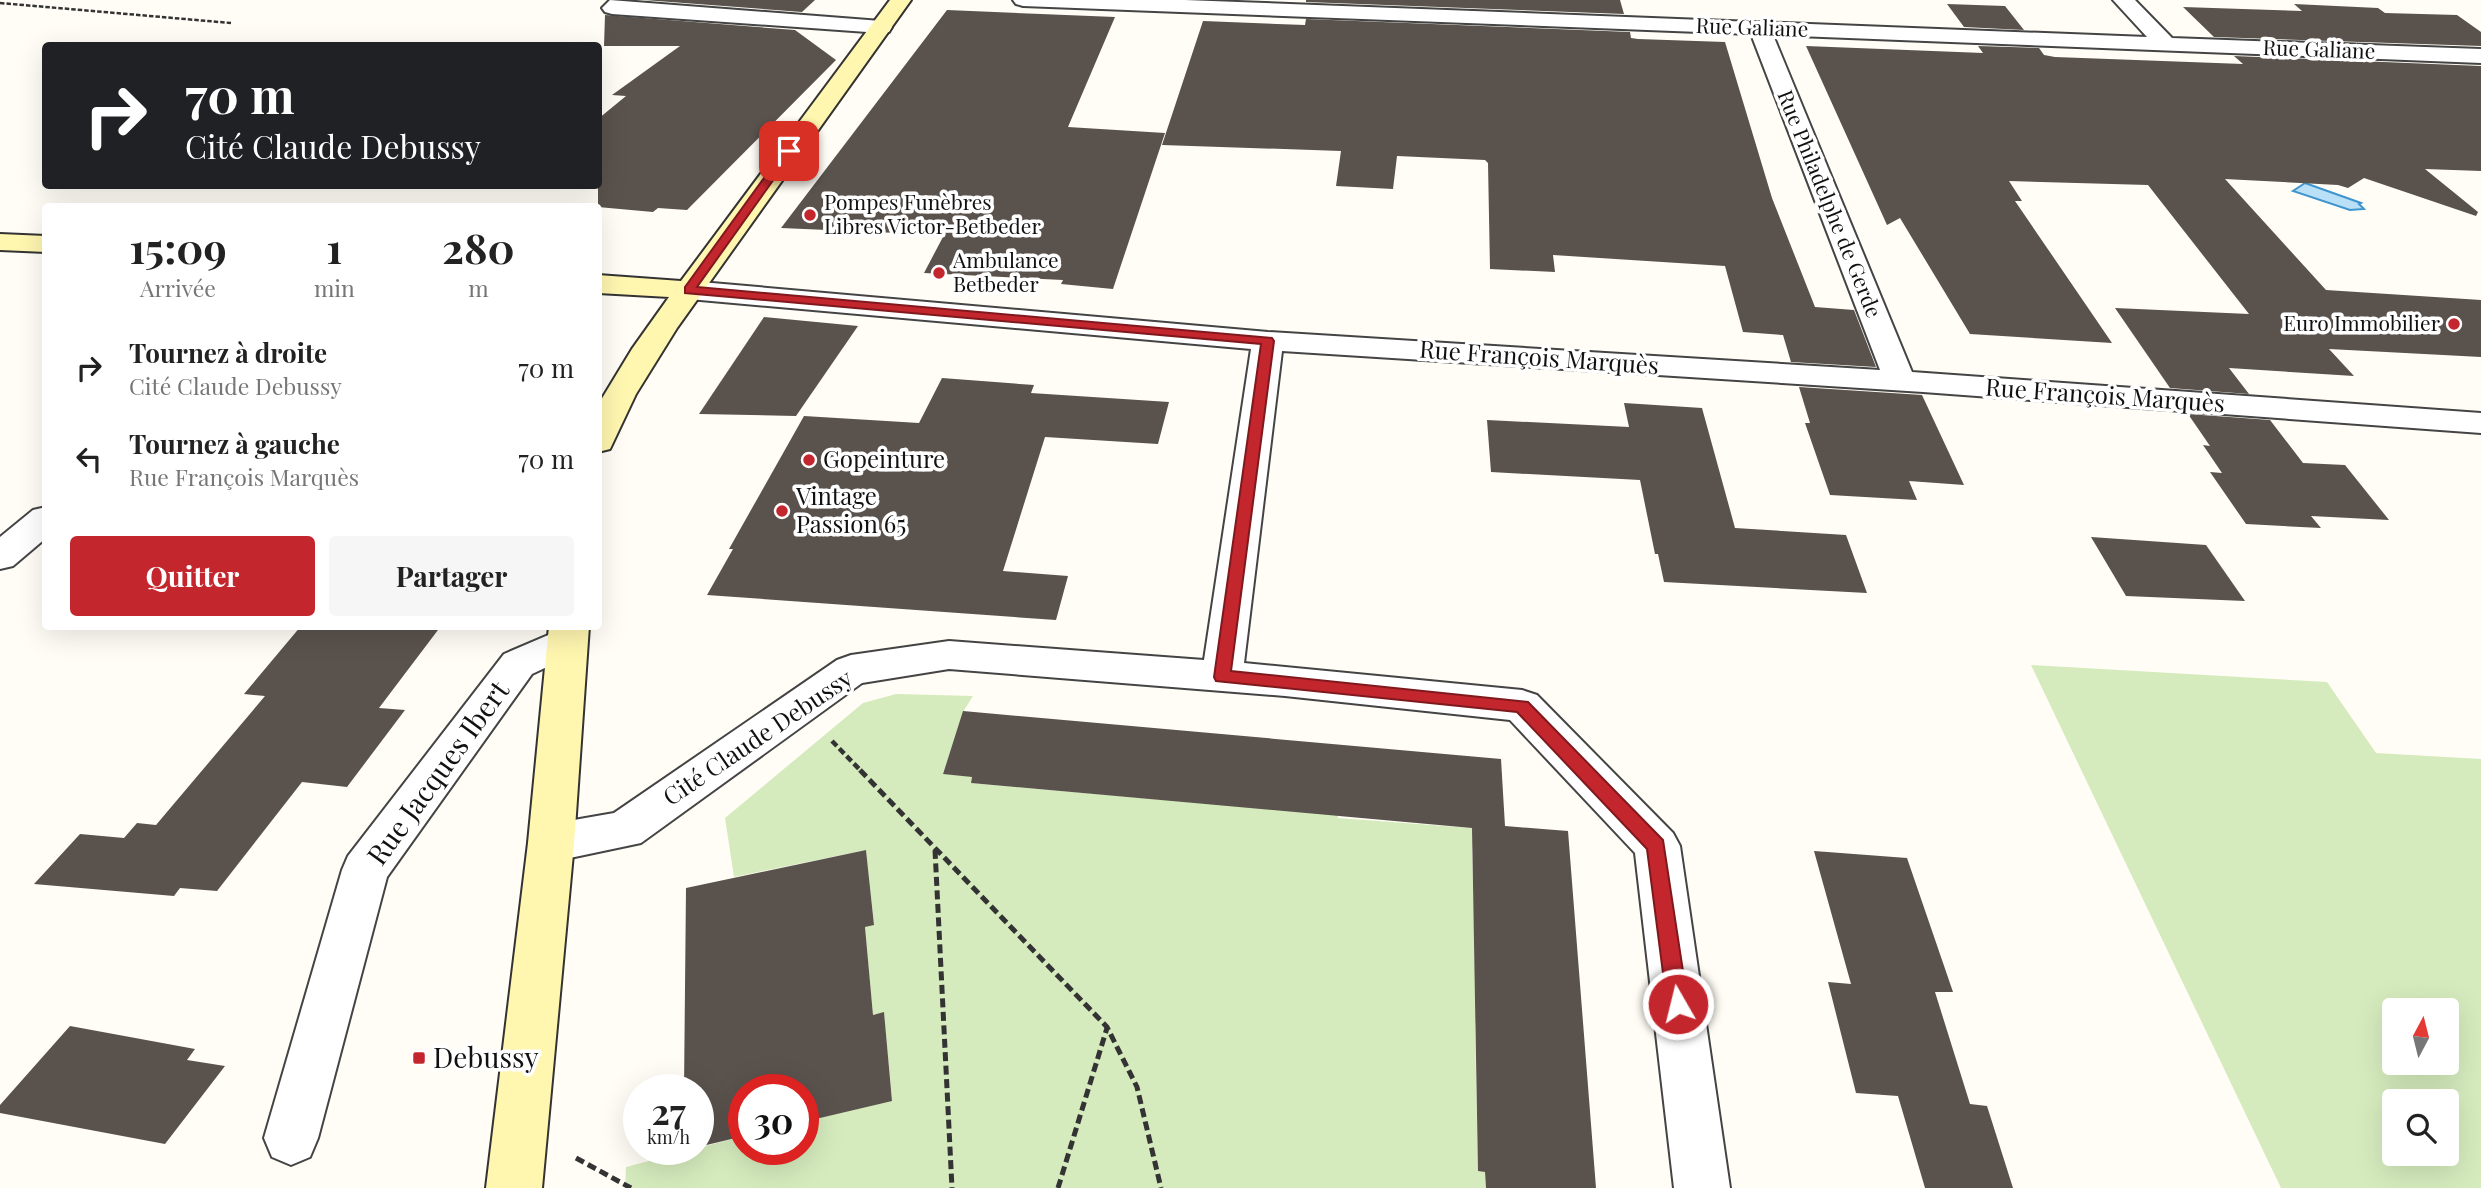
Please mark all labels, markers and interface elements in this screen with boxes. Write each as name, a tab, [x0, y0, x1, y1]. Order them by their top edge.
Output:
street label: Rue Galiane	[1695, 10, 1809, 42]
street label: Rue Galiane	[2262, 32, 2376, 64]
text: 70 m	[185, 61, 295, 126]
icon: right	[70, 70, 161, 161]
street label: Rue Philadelphe de Gerde	[1772, 85, 1889, 321]
pin	[759, 121, 819, 181]
text: Cité Claude Debussy	[185, 124, 481, 167]
icon: arrive	[770, 132, 808, 170]
place label: Pompes Funèbres Libres Victor-Betbeder	[824, 187, 1041, 239]
marker: Pompes Funèbres Libres Victor-Betbeder	[802, 207, 818, 223]
text: 15:09	[129, 219, 227, 275]
text: 1	[326, 219, 342, 275]
text: 280	[442, 219, 515, 275]
place label: Ambulance Betbeder	[952, 245, 1059, 297]
marker: Ambulance Betbeder	[931, 265, 947, 281]
text: Arrivée	[140, 272, 216, 303]
text: min	[314, 272, 355, 303]
text: m	[468, 272, 489, 303]
place label: Euro Immobilier	[2283, 308, 2441, 336]
marker: Euro Immobilier	[2446, 316, 2462, 332]
street label: Rue François Marquès	[1418, 332, 1660, 380]
text: Tournez à droite	[129, 335, 327, 370]
icon: right	[70, 349, 108, 387]
text: 70 m	[518, 350, 574, 385]
text: Cité Claude Debussy	[129, 370, 342, 401]
street label: Rue François Marquès	[1984, 370, 2226, 418]
text: Tournez à gauche	[129, 426, 340, 461]
icon: left	[70, 440, 108, 478]
text: 70 m	[518, 441, 574, 476]
place label: Gopeinture	[823, 442, 945, 474]
marker: Gopeinture	[801, 452, 817, 468]
text: Rue François Marquès	[129, 461, 359, 492]
place label: Vintage Passion 65	[795, 479, 906, 539]
marker: Vintage Passion 65	[774, 503, 790, 519]
button: Quitter	[70, 536, 315, 616]
button: Partager	[329, 536, 574, 616]
street label: Cité Claude Debussy	[656, 661, 858, 812]
street label: Rue Jacques Ibert	[357, 672, 517, 872]
position arrow	[1641, 967, 1715, 1041]
north arrow	[2382, 998, 2459, 1074]
map controls	[2382, 998, 2459, 1166]
place label: Debussy	[433, 1038, 539, 1075]
marker: Debussy	[411, 1050, 427, 1066]
speed limit sign: 30	[728, 1074, 819, 1165]
text: 27	[651, 1087, 686, 1134]
button: search	[2382, 1089, 2459, 1166]
text: km/h	[647, 1125, 690, 1149]

